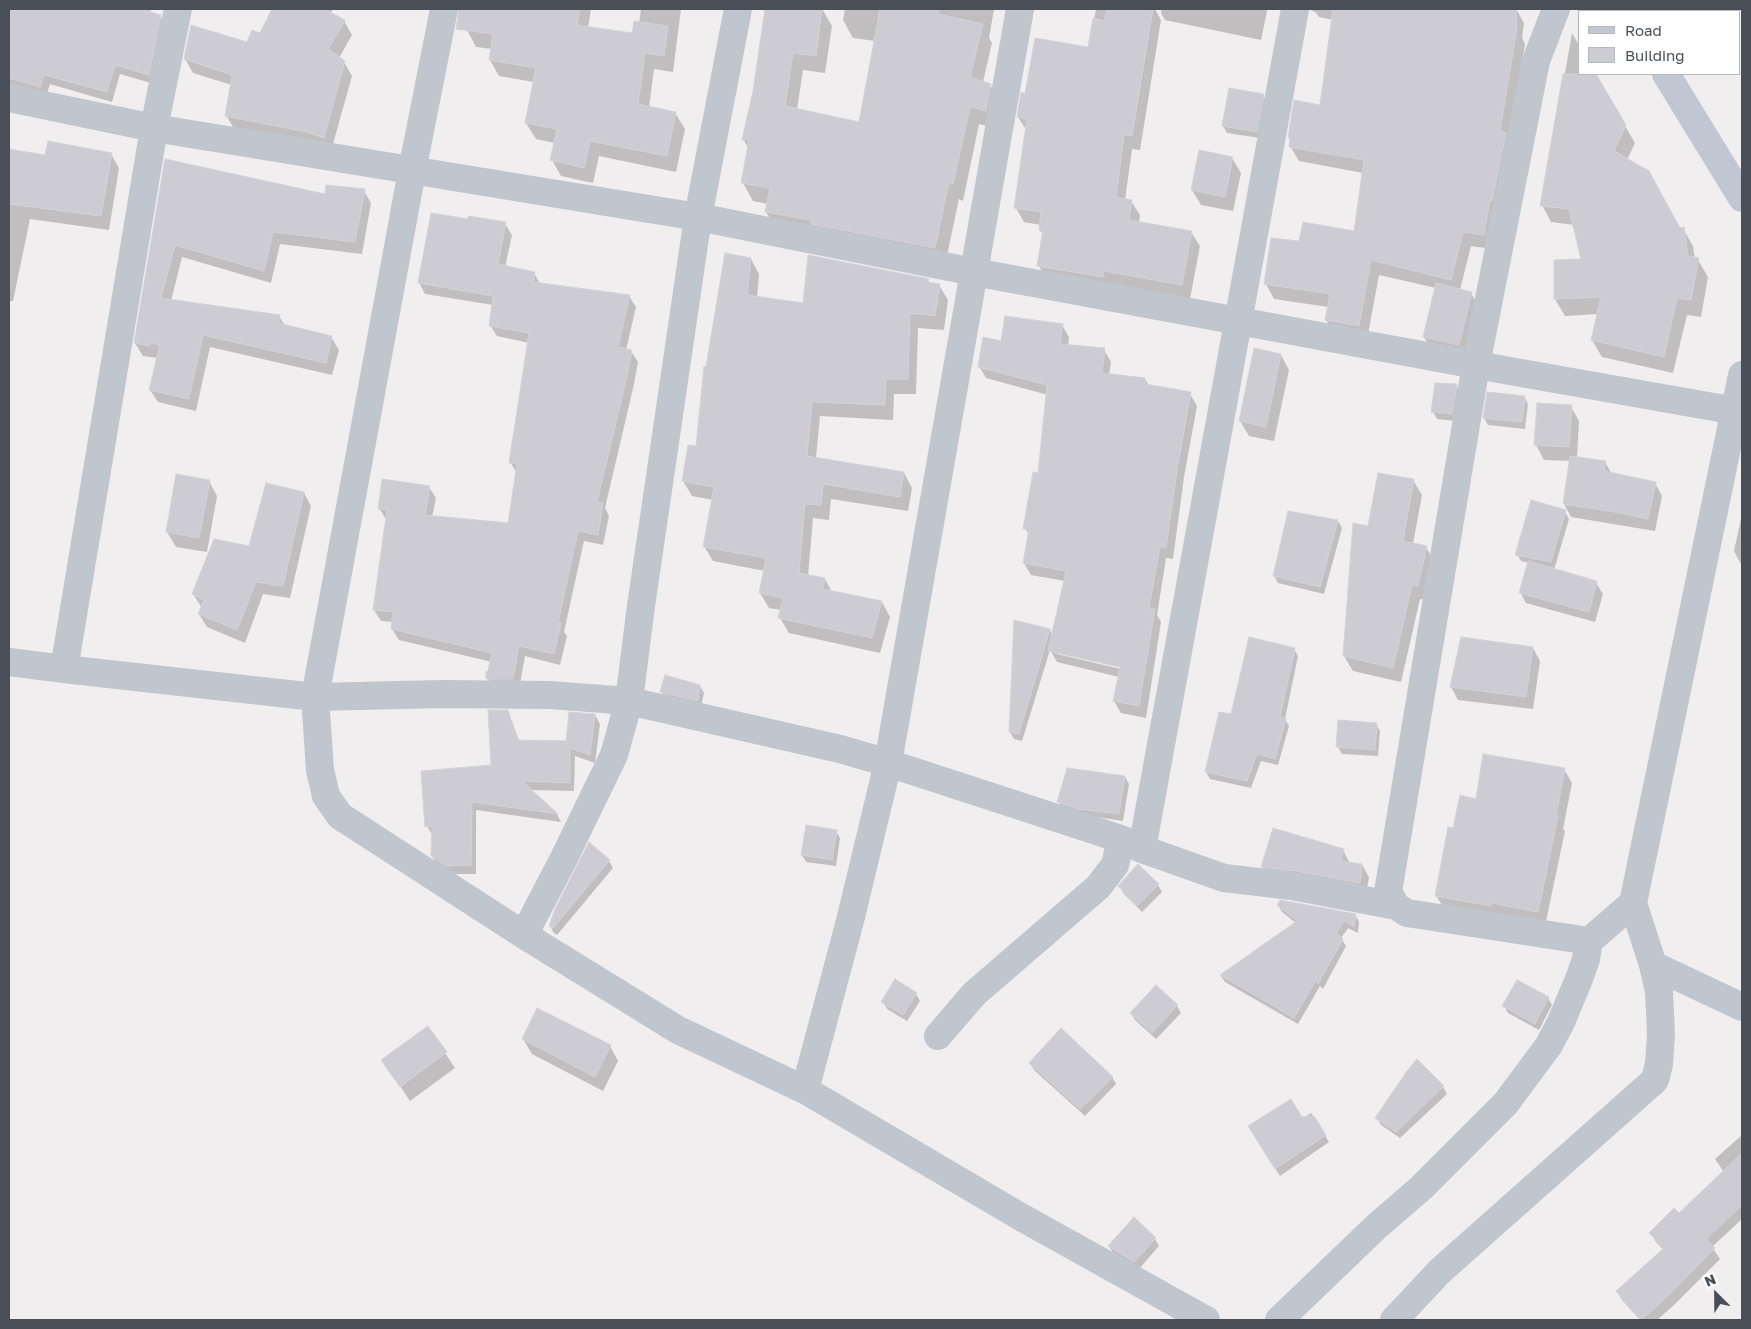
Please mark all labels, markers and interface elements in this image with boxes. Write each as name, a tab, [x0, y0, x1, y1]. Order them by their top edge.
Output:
legend	[1578, 10, 1741, 75]
text: Road	[1625, 21, 1662, 39]
text: Building	[1625, 46, 1685, 64]
north arrow	[1691, 1269, 1741, 1319]
text: N	[1702, 1270, 1718, 1290]

